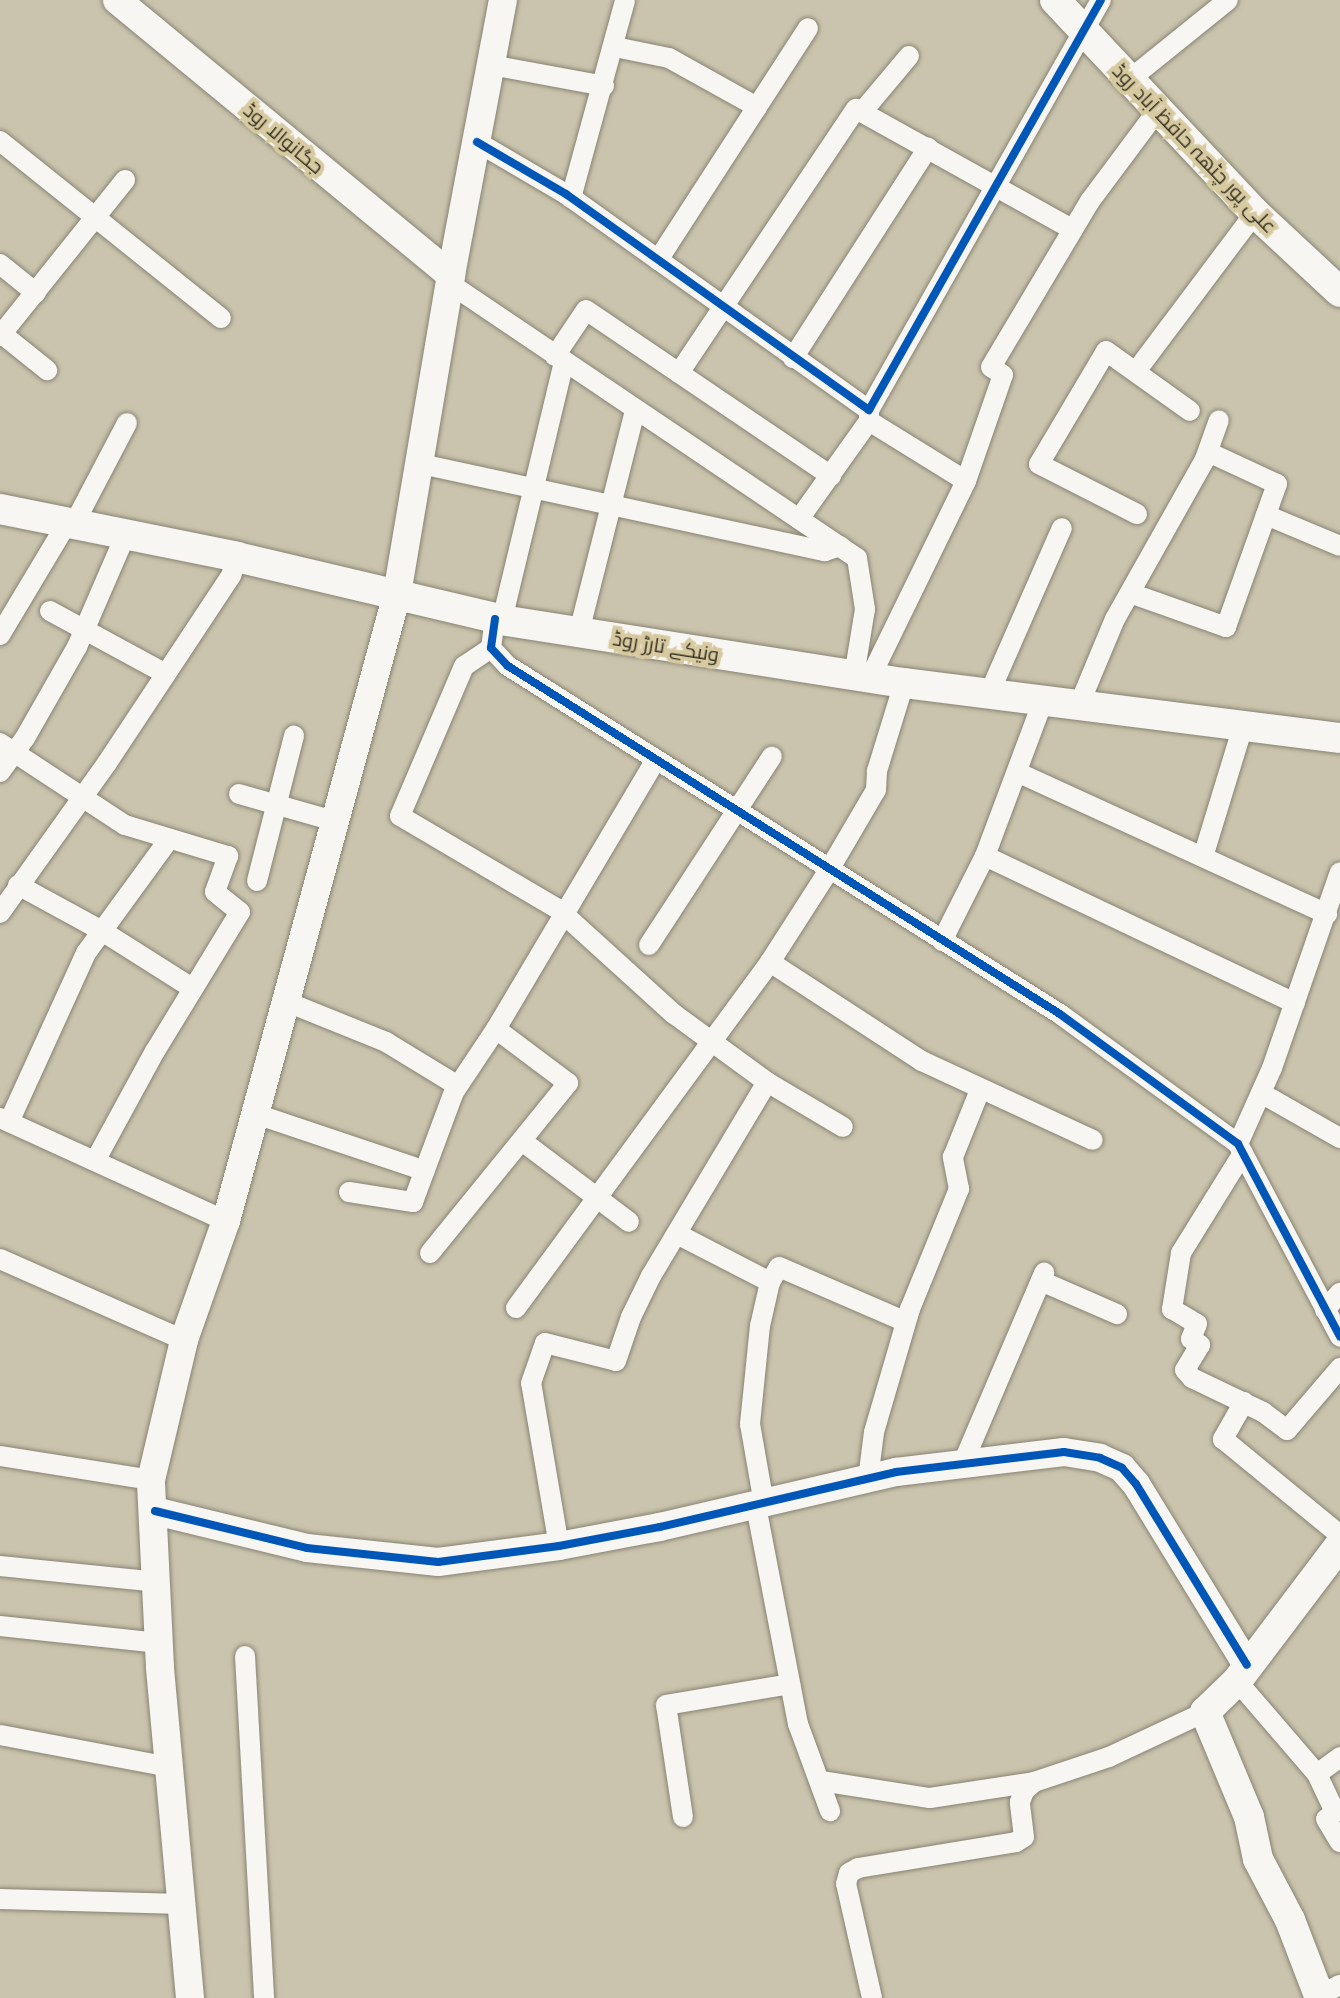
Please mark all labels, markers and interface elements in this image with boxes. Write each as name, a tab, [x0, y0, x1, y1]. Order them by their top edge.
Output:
street label: علی پور چٹھہ حافظ آباد روڈ	[1108, 58, 1282, 238]
street label: جگانوالا روڈ	[239, 98, 329, 178]
street label: ونیکے تارڑ روڈ	[611, 626, 721, 666]

